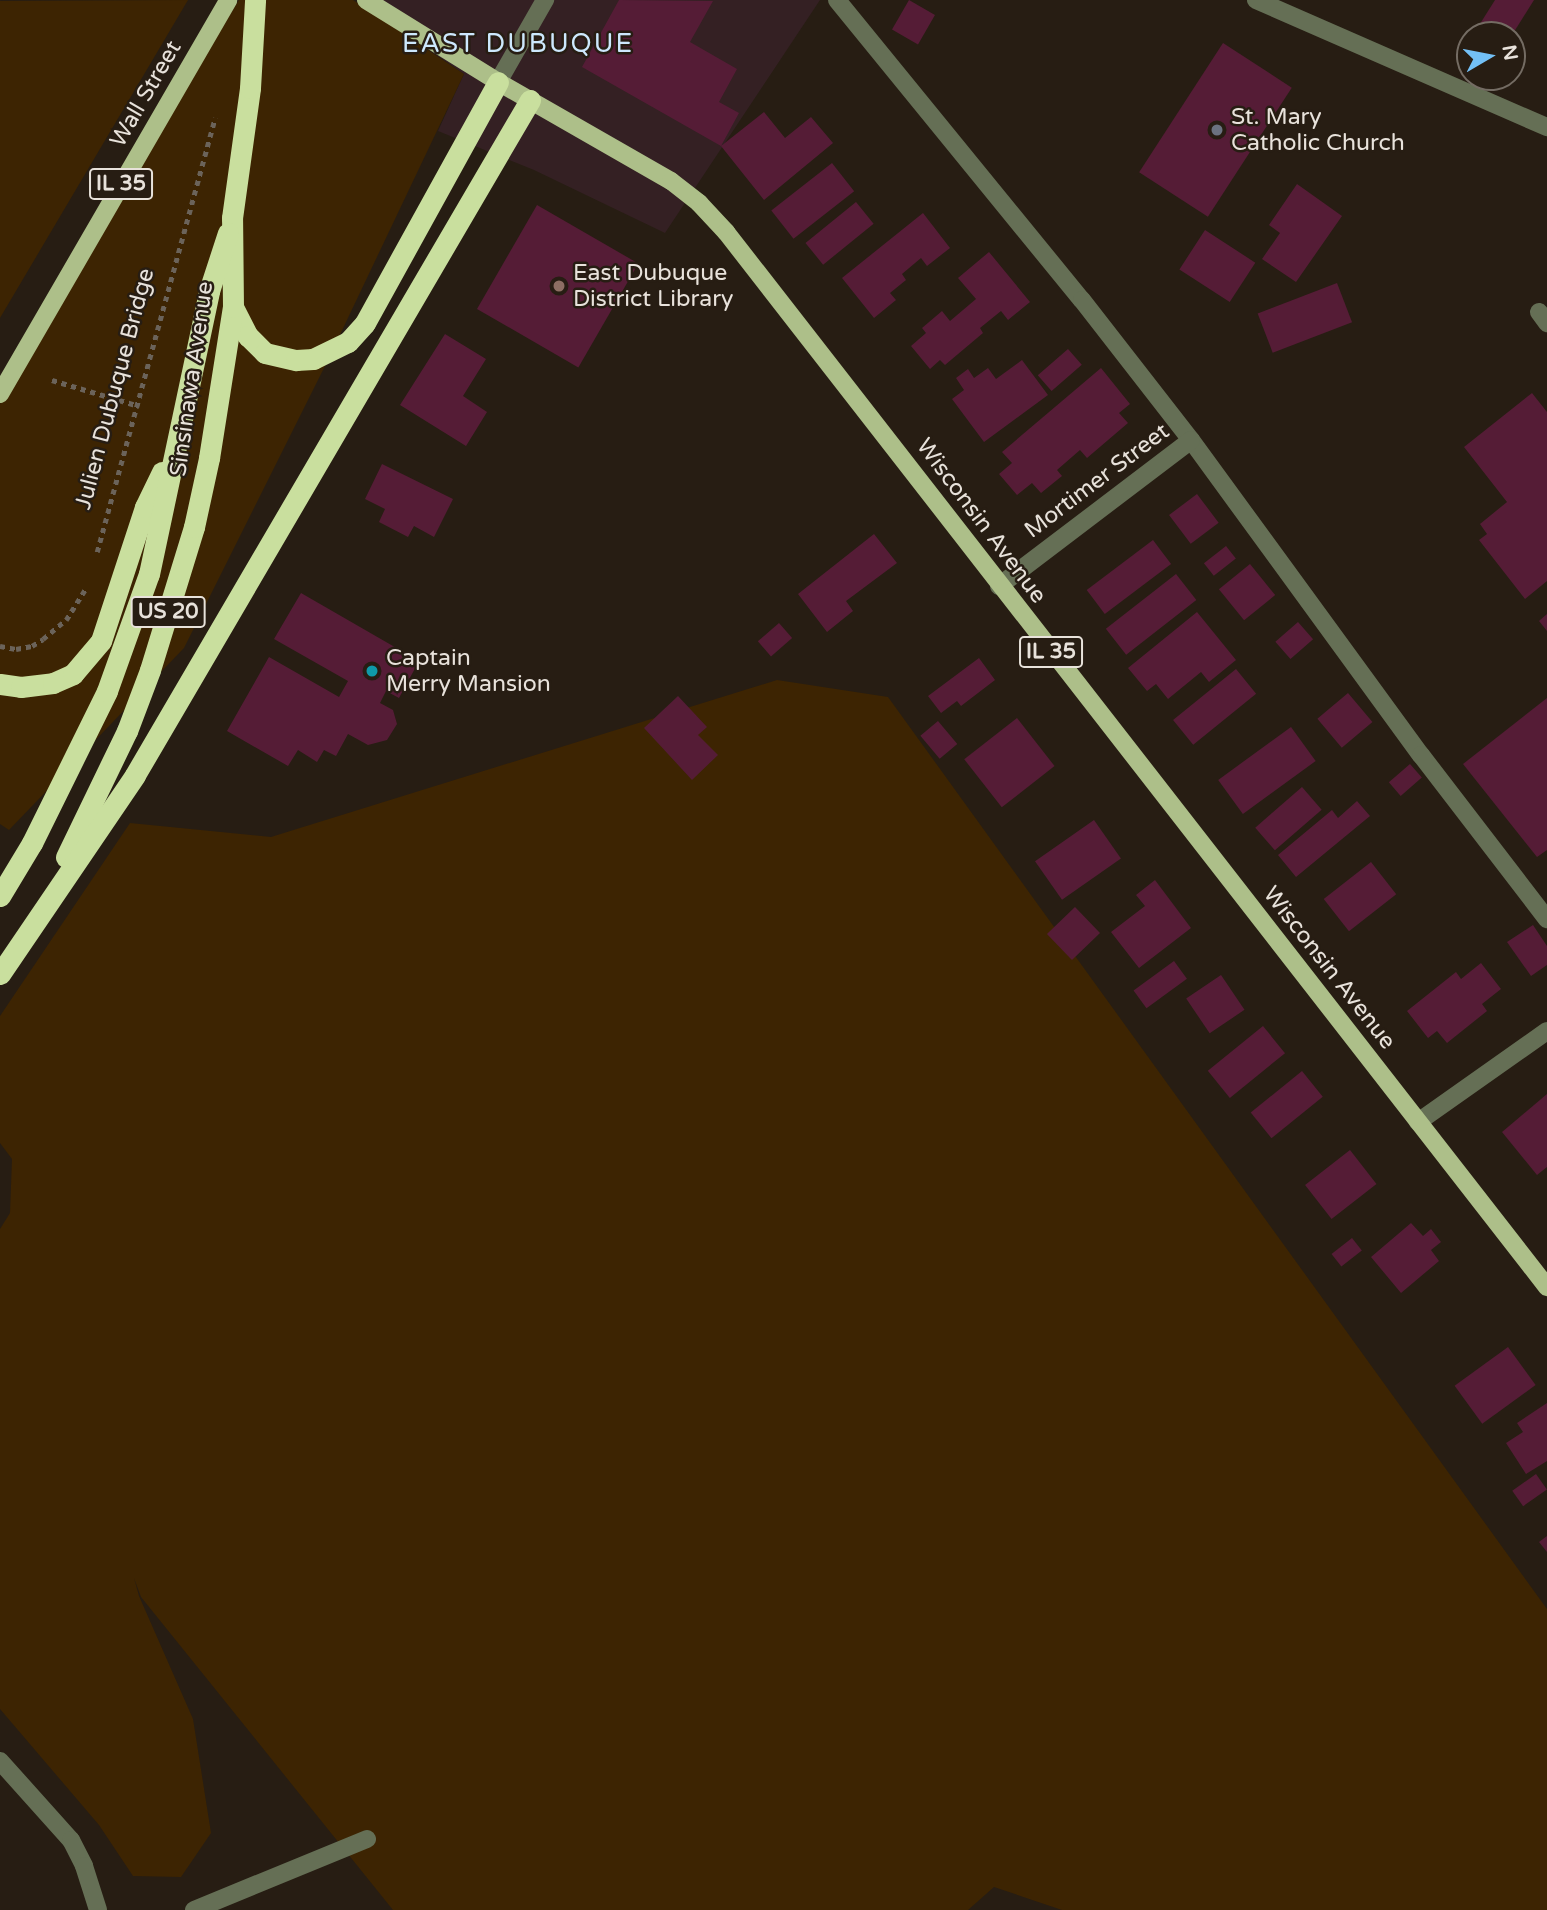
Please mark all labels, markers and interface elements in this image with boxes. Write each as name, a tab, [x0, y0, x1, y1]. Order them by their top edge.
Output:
north arrow	[1456, 21, 1526, 91]
district label: EAST DUBUQUE	[404, 28, 632, 60]
street label: Wall Street	[104, 36, 188, 152]
text: N	[1498, 43, 1522, 62]
place label: St. Mary Catholic Church	[1231, 103, 1405, 157]
marker: St. Mary Catholic Church	[1209, 122, 1225, 138]
road number: IL 35	[88, 166, 154, 202]
place label: East Dubuque District Library	[573, 259, 733, 313]
street label: Julien Dubuque Bridge	[69, 265, 161, 513]
marker: East Dubuque District Library	[551, 278, 567, 294]
street label: Sinsinawa Avenue	[165, 280, 219, 478]
street label: Mortimer Street	[1019, 418, 1175, 544]
street label: Wisconsin Avenue	[910, 433, 1052, 609]
road number: US 20	[130, 594, 206, 630]
road number: IL 35	[1018, 634, 1084, 670]
place label: Captain Merry Mansion	[386, 644, 551, 698]
marker: Captain Merry Mansion	[364, 663, 380, 679]
street label: Wisconsin Avenue	[1257, 881, 1401, 1055]

